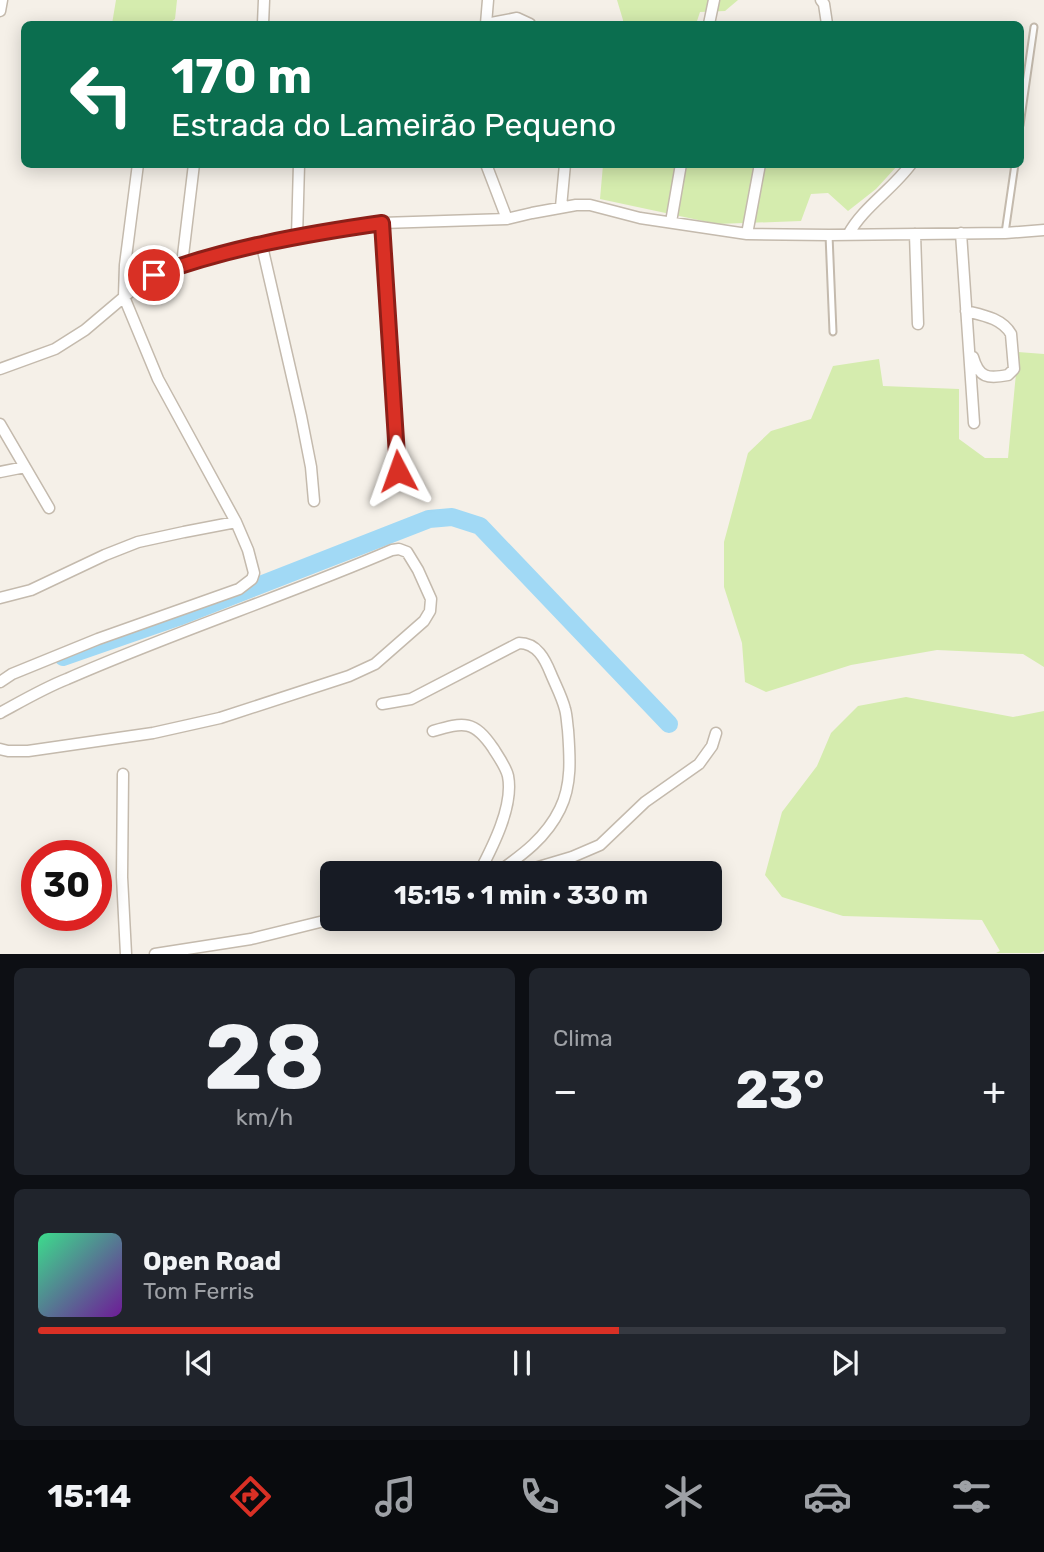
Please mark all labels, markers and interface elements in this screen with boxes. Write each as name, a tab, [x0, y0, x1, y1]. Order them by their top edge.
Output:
text: 170 m	[171, 47, 312, 105]
icon: left	[56, 49, 147, 140]
text: Estrada do Lameirão Pequeno	[171, 106, 616, 144]
pin	[124, 245, 184, 305]
icon: arrive	[135, 256, 173, 294]
position arrow	[361, 434, 435, 508]
speed limit sign: 30	[21, 840, 112, 931]
text: 15:15 · 1 min · 330 m	[394, 880, 648, 911]
text: 28	[204, 1003, 325, 1111]
text: Clima	[553, 1024, 613, 1052]
text: 23°	[735, 1059, 825, 1121]
text: −	[553, 1068, 578, 1114]
text: +	[982, 1068, 1006, 1114]
text: km/h	[236, 1103, 293, 1131]
text: Open Road	[143, 1246, 281, 1277]
text: Tom Ferris	[143, 1277, 254, 1305]
icon: previous	[180, 1344, 218, 1382]
icon: pause	[503, 1344, 541, 1382]
icon: next	[826, 1344, 864, 1382]
icon: directions	[226, 1472, 275, 1521]
icon: music	[371, 1472, 420, 1521]
icon: phone	[515, 1472, 564, 1521]
icon: climate	[659, 1472, 708, 1521]
icon: car	[803, 1472, 852, 1521]
icon: filters	[947, 1472, 996, 1521]
text: 15:14	[48, 1477, 131, 1515]

